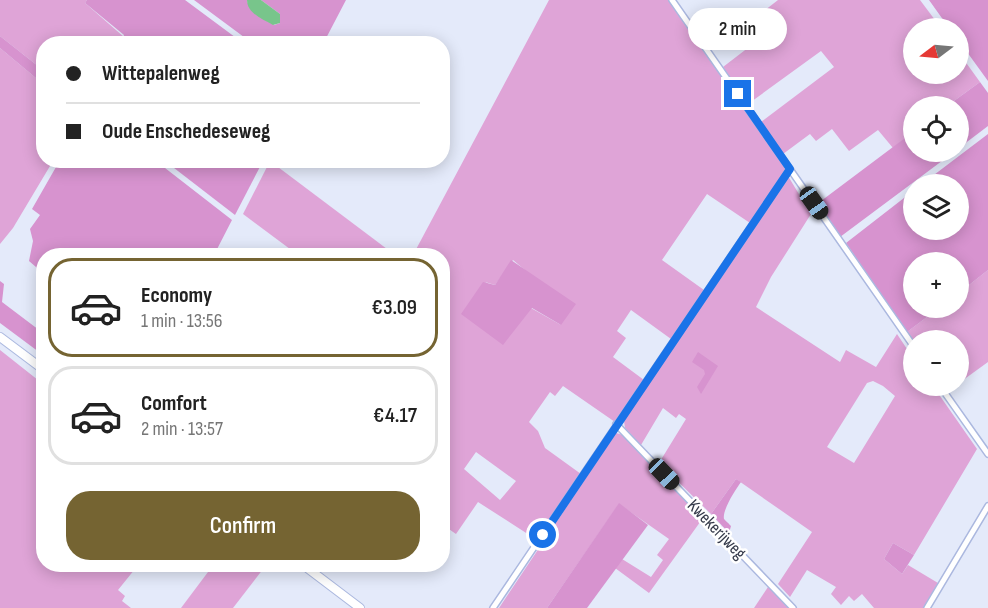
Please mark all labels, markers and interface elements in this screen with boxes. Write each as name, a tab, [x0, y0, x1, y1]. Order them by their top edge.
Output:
callout: 2 min	[688, 7, 788, 49]
text: 2 min	[719, 17, 756, 41]
north arrow	[903, 18, 969, 84]
map controls	[903, 18, 969, 396]
text: Wittepalenweg	[102, 60, 220, 87]
route end	[724, 80, 751, 107]
button: locate	[903, 96, 969, 162]
text: Oude Enschedeseweg	[102, 118, 270, 145]
button: layers	[903, 174, 969, 240]
car	[796, 183, 832, 223]
button: +	[903, 252, 969, 318]
icon: car	[69, 281, 123, 335]
text: Economy	[141, 282, 212, 309]
text: €3.09	[371, 294, 417, 321]
text: 1 min · 13:56	[141, 309, 223, 333]
button: −	[903, 330, 969, 396]
icon: car	[69, 389, 123, 443]
text: Comfort	[141, 390, 207, 417]
text: €4.17	[373, 402, 417, 429]
text: 2 min · 13:57	[141, 417, 223, 441]
car	[645, 455, 683, 493]
button: Confirm	[66, 491, 420, 560]
street label: Kwekerijweg	[683, 495, 750, 564]
route start	[529, 521, 556, 548]

